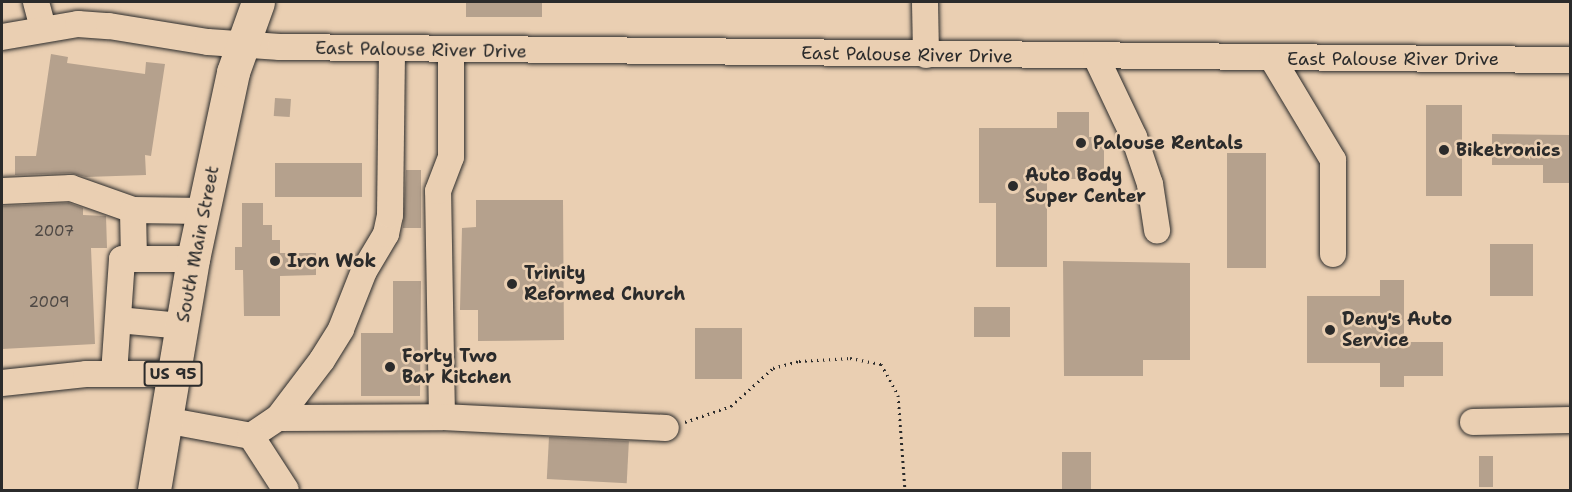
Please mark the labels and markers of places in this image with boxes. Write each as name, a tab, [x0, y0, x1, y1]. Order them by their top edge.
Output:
place label: Palouse Rentals	[1093, 132, 1243, 154]
marker: Palouse Rentals	[1074, 136, 1088, 150]
place label: Biketronics	[1456, 139, 1560, 161]
marker: Biketronics	[1437, 143, 1451, 157]
place label: Auto Body Super Center	[1025, 165, 1146, 207]
marker: Auto Body Super Center	[1006, 179, 1020, 193]
place label: Iron Wok	[287, 250, 376, 272]
marker: Iron Wok	[268, 254, 282, 268]
place label: Trinity Reformed Church	[524, 263, 685, 306]
marker: Trinity Reformed Church	[505, 277, 519, 291]
place label: Deny's Auto Service	[1342, 309, 1452, 352]
marker: Deny's Auto Service	[1323, 323, 1337, 337]
place label: Forty Two Bar Kitchen	[402, 346, 511, 388]
marker: Forty Two Bar Kitchen	[383, 360, 397, 374]

